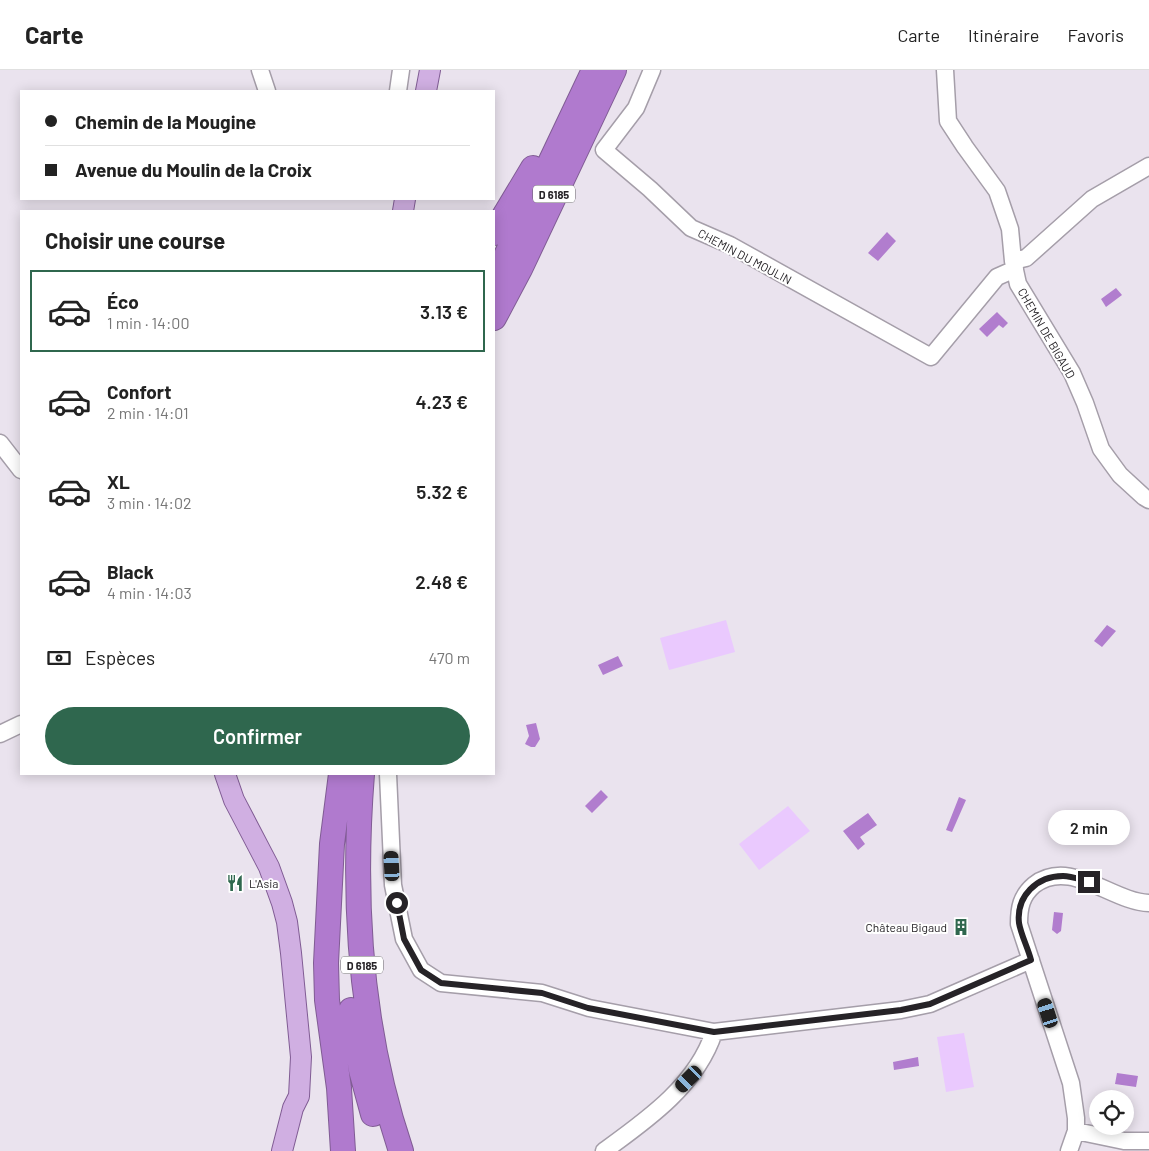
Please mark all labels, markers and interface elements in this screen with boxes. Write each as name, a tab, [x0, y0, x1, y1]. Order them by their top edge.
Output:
text: Carte	[25, 20, 84, 49]
text: Carte	[897, 24, 940, 46]
text: Itinéraire	[968, 24, 1039, 46]
text: Favoris	[1067, 24, 1124, 46]
text: Chemin de la Mougine	[75, 110, 256, 133]
text: Avenue du Moulin de la Croix	[75, 158, 312, 181]
road number: D 6185	[533, 186, 575, 202]
street label: CHEMIN DU MOULIN	[696, 225, 794, 287]
text: Choisir une course	[45, 227, 225, 253]
street label: CHEMIN DE BIGAUD	[1015, 285, 1079, 381]
icon: car	[47, 289, 92, 334]
text: Éco	[107, 290, 139, 313]
text: 3.13 €	[420, 300, 468, 323]
text: 1 min · 14:00	[107, 313, 189, 332]
icon: car	[47, 379, 92, 424]
text: Confort	[107, 380, 171, 403]
text: 4.23 €	[415, 390, 468, 413]
text: 2 min · 14:01	[107, 403, 189, 422]
icon: car	[47, 469, 92, 514]
text: XL	[107, 470, 130, 493]
text: 5.32 €	[416, 480, 468, 503]
text: 3 min · 14:02	[107, 493, 192, 512]
icon: car	[47, 559, 92, 604]
text: Black	[107, 560, 154, 583]
text: 2.48 €	[415, 570, 468, 593]
text: 4 min · 14:03	[107, 583, 192, 602]
icon: cash	[45, 644, 73, 672]
text: Espèces	[85, 646, 155, 669]
text: 470 m	[429, 648, 470, 667]
button: Confirmer	[45, 707, 470, 765]
callout: 2 min	[1048, 810, 1130, 844]
text: 2 min	[1070, 818, 1108, 837]
car	[383, 851, 400, 881]
route end	[1078, 871, 1100, 893]
restaurant icon: L'Asia	[225, 873, 245, 893]
place label: L'Asia	[249, 876, 278, 890]
route start	[386, 892, 408, 914]
building icon: Château Bigaud	[951, 917, 971, 937]
place label: Château Bigaud	[866, 920, 947, 934]
road number: D 6185	[341, 956, 383, 974]
car	[1036, 996, 1059, 1030]
car	[673, 1063, 704, 1095]
map controls	[1089, 1090, 1134, 1135]
button: locate	[1089, 1090, 1134, 1135]

